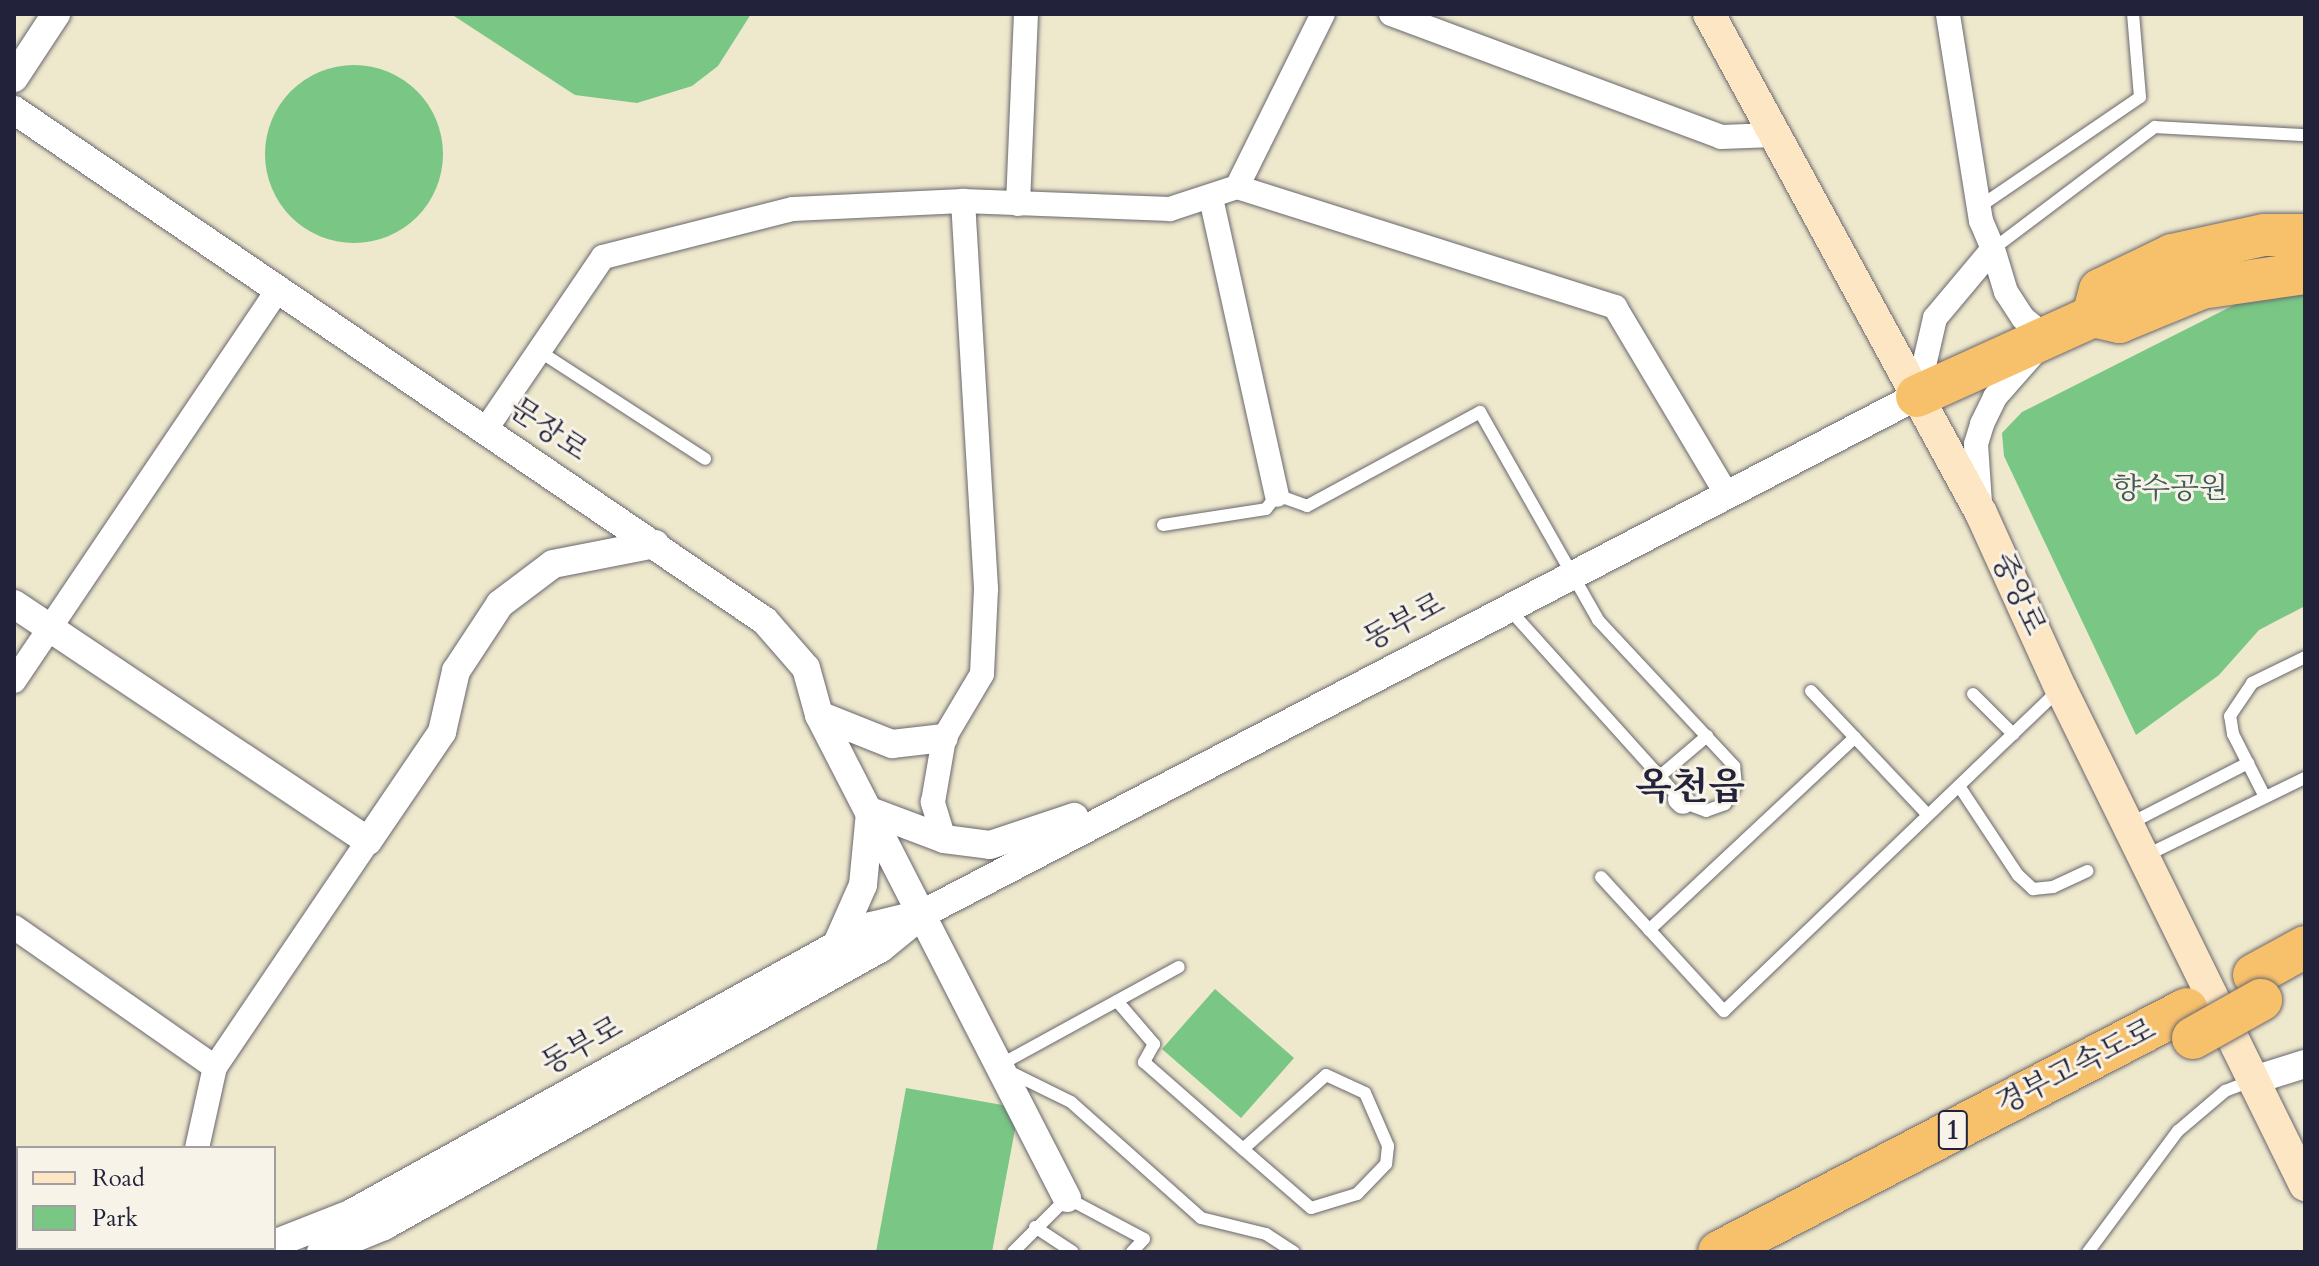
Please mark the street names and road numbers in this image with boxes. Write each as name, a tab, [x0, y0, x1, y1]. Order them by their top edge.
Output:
street label: 문장로	[502, 391, 594, 469]
street label: 중앙로	[1983, 547, 2053, 641]
street label: 동부로	[1357, 586, 1451, 658]
street label: 동부로	[535, 1009, 629, 1083]
street label: 경부고속도로	[1990, 1011, 2162, 1123]
road number: 1	[1937, 1106, 1969, 1154]

